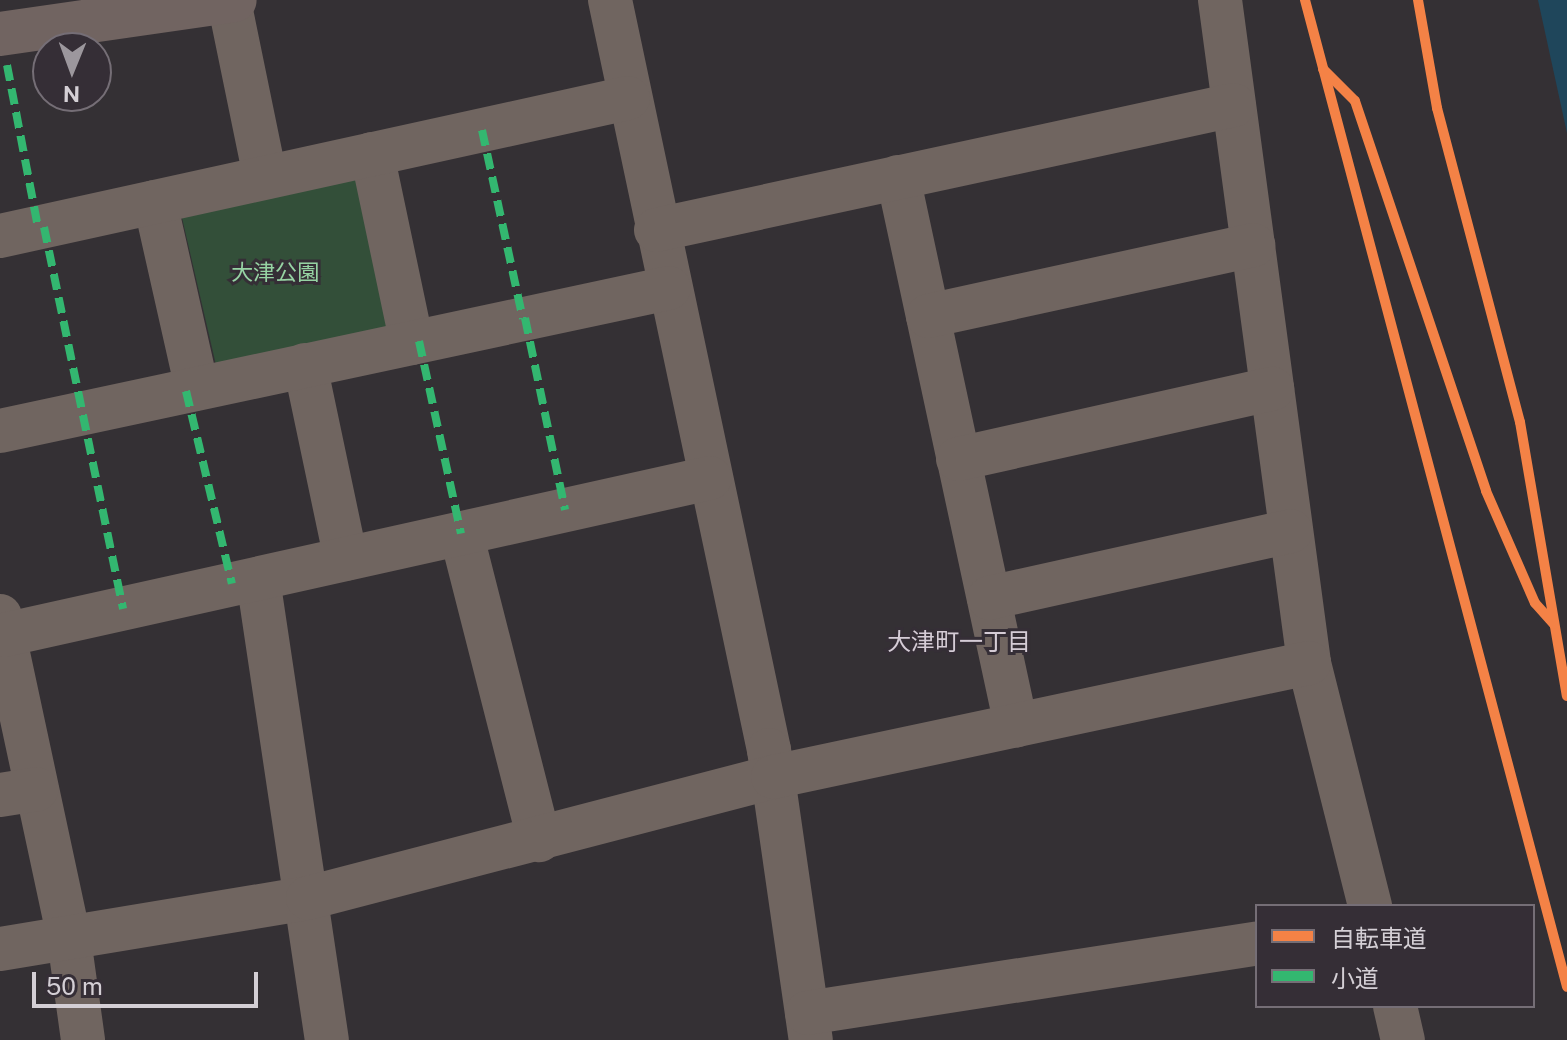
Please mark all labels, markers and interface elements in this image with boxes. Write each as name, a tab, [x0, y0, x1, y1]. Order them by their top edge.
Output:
north arrow	[32, 32, 112, 112]
text: N	[63, 81, 80, 107]
park label: 大津公園	[231, 260, 319, 286]
district label: 大津町一丁目	[887, 628, 1031, 656]
legend	[1255, 904, 1535, 1008]
text: 自転車道	[1331, 924, 1427, 952]
scale bar	[36, 956, 262, 1006]
text: 小道	[1331, 964, 1379, 992]
text: 50 m	[46, 972, 103, 1000]

